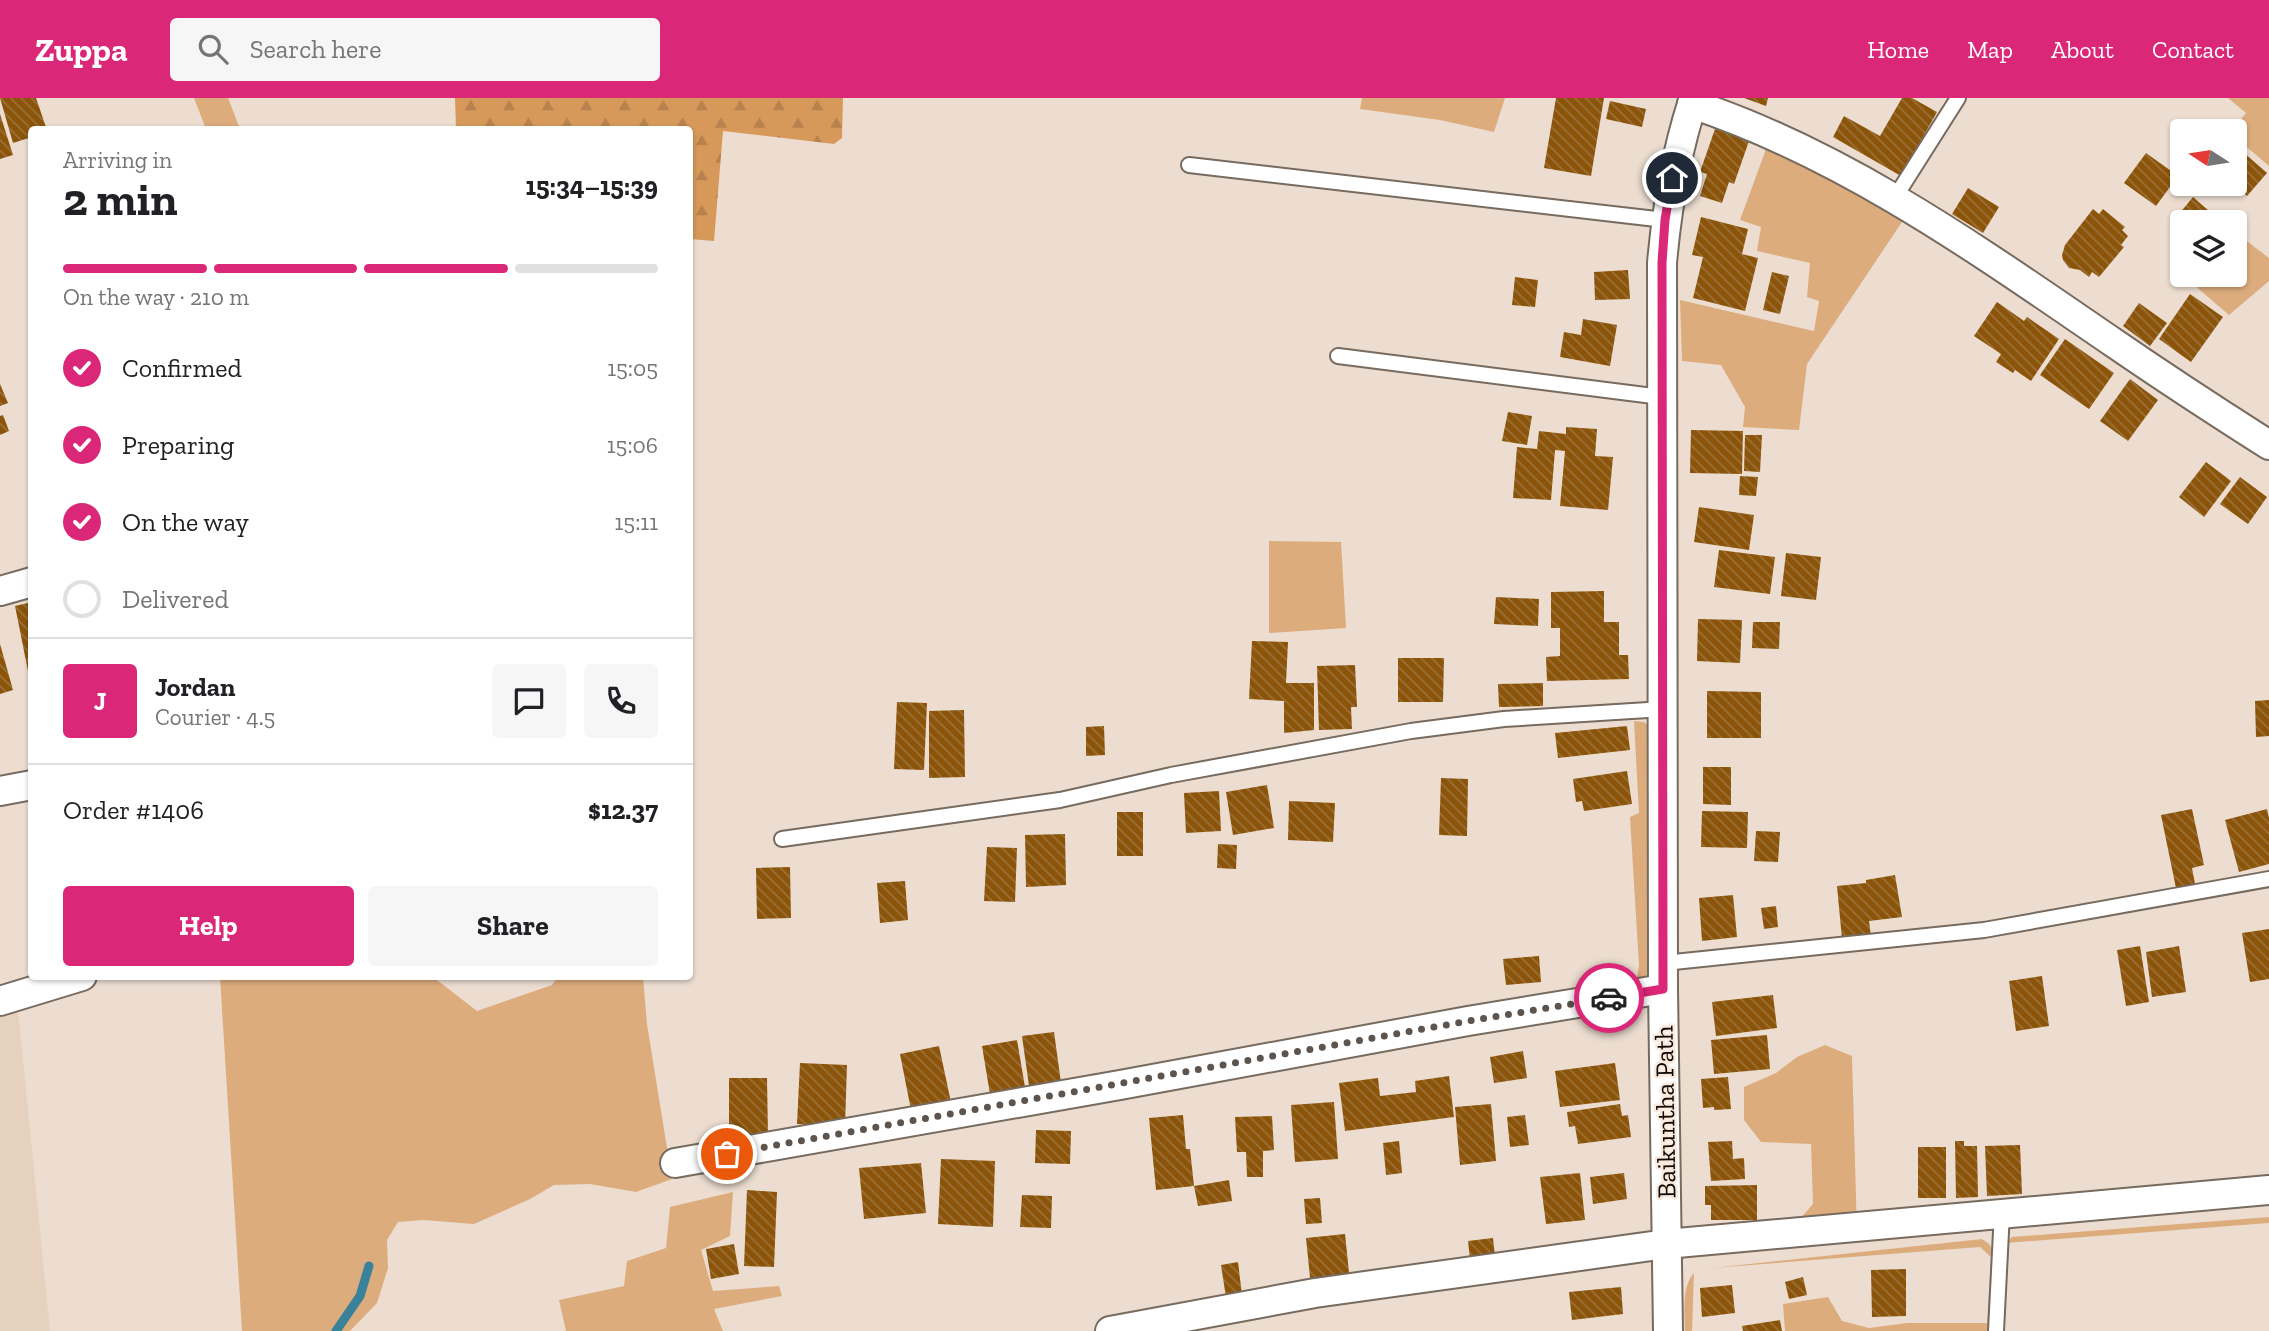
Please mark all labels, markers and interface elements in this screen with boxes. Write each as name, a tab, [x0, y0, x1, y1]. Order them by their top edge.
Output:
search box	[170, 18, 660, 81]
text: Zuppa	[35, 30, 128, 69]
icon: search	[194, 30, 232, 68]
text: Search here	[250, 33, 381, 65]
text: Home	[1867, 35, 1929, 64]
text: Map	[1967, 35, 2013, 64]
text: About	[2051, 35, 2114, 64]
text: Contact	[2152, 35, 2234, 64]
north arrow	[2170, 119, 2247, 196]
map controls	[2170, 119, 2247, 287]
text: Arriving in	[63, 146, 172, 174]
pin	[1642, 148, 1702, 208]
icon: home	[1653, 159, 1691, 197]
text: 15:34–15:39	[525, 170, 658, 202]
text: 2 min	[63, 172, 178, 227]
button: layers	[2170, 210, 2247, 287]
text: On the way · 210 m	[63, 283, 249, 311]
icon: check	[63, 349, 101, 387]
text: Confirmed	[122, 352, 242, 384]
text: 15:05	[607, 354, 658, 382]
icon: check	[63, 426, 101, 464]
text: Preparing	[122, 429, 234, 461]
text: 15:06	[607, 431, 658, 459]
icon: check	[63, 503, 101, 541]
text: On the way	[122, 506, 249, 538]
text: 15:11	[615, 508, 658, 536]
text: Delivered	[122, 583, 229, 615]
button: chat	[492, 664, 566, 738]
button: phone	[584, 664, 658, 738]
text: Jordan	[155, 671, 235, 703]
text: J	[94, 685, 106, 717]
text: Courier · 4.5	[155, 703, 275, 731]
text: Order #1406	[63, 794, 204, 826]
text: $12.37	[588, 794, 658, 826]
button: Help	[63, 886, 354, 966]
button: Share	[368, 886, 658, 966]
courier	[1574, 963, 1644, 1033]
icon: car	[1590, 979, 1628, 1017]
street label: Baikuntha Path	[1647, 1025, 1683, 1199]
pin	[697, 1124, 757, 1184]
icon: bag	[708, 1135, 746, 1173]

